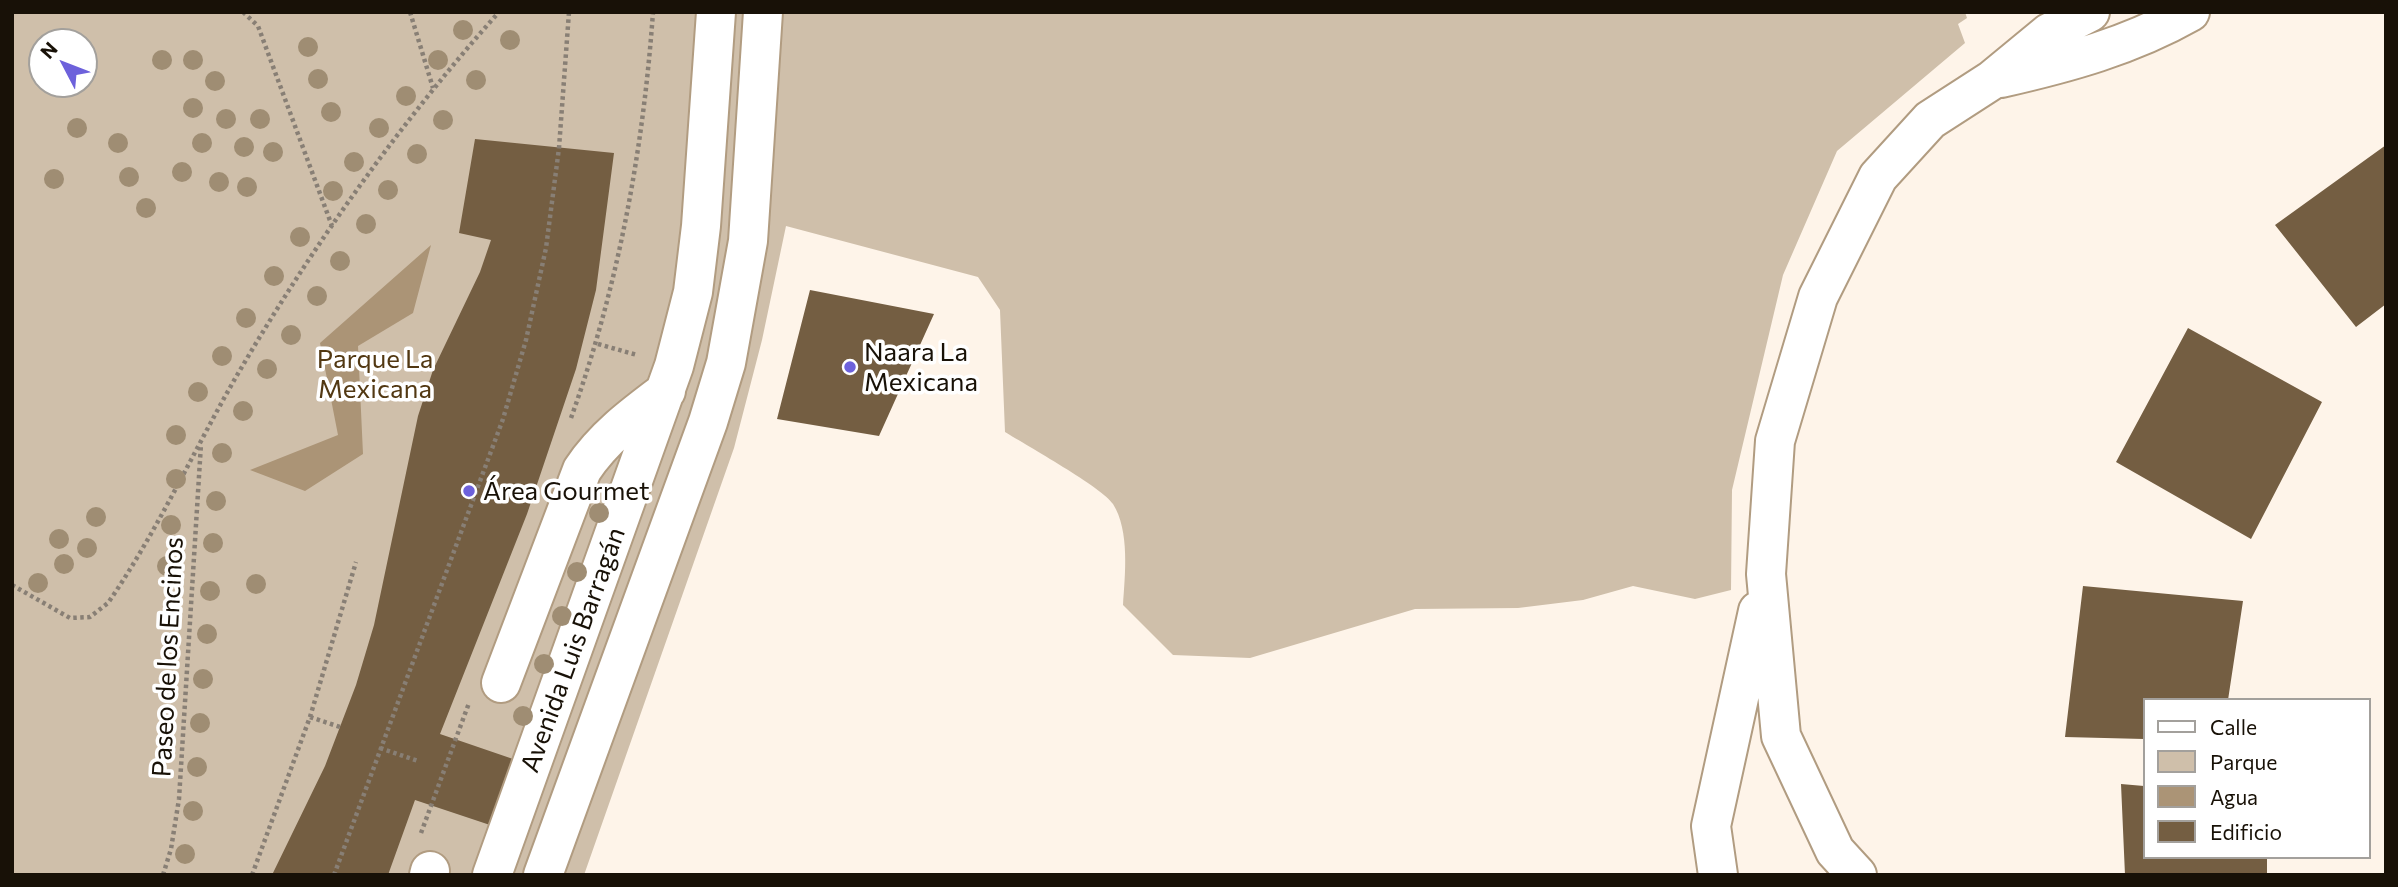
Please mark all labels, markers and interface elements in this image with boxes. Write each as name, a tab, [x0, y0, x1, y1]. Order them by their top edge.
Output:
north arrow	[28, 28, 98, 98]
text: N	[35, 37, 62, 63]
place label: Naara La Mexicana	[864, 336, 978, 398]
park label: Parque La Mexicana	[317, 343, 433, 404]
marker: Naara La Mexicana	[842, 359, 858, 375]
place label: Área Gourmet	[483, 475, 650, 507]
marker: Área Gourmet	[461, 483, 477, 499]
street label: Avenida Luis Barragán	[514, 523, 632, 777]
street label: Paseo de los Encinos	[146, 536, 190, 778]
legend	[2142, 698, 2370, 859]
text: Calle	[2210, 714, 2257, 739]
text: Parque	[2210, 749, 2277, 774]
text: Agua	[2210, 784, 2258, 809]
text: Edificio	[2210, 819, 2282, 844]

